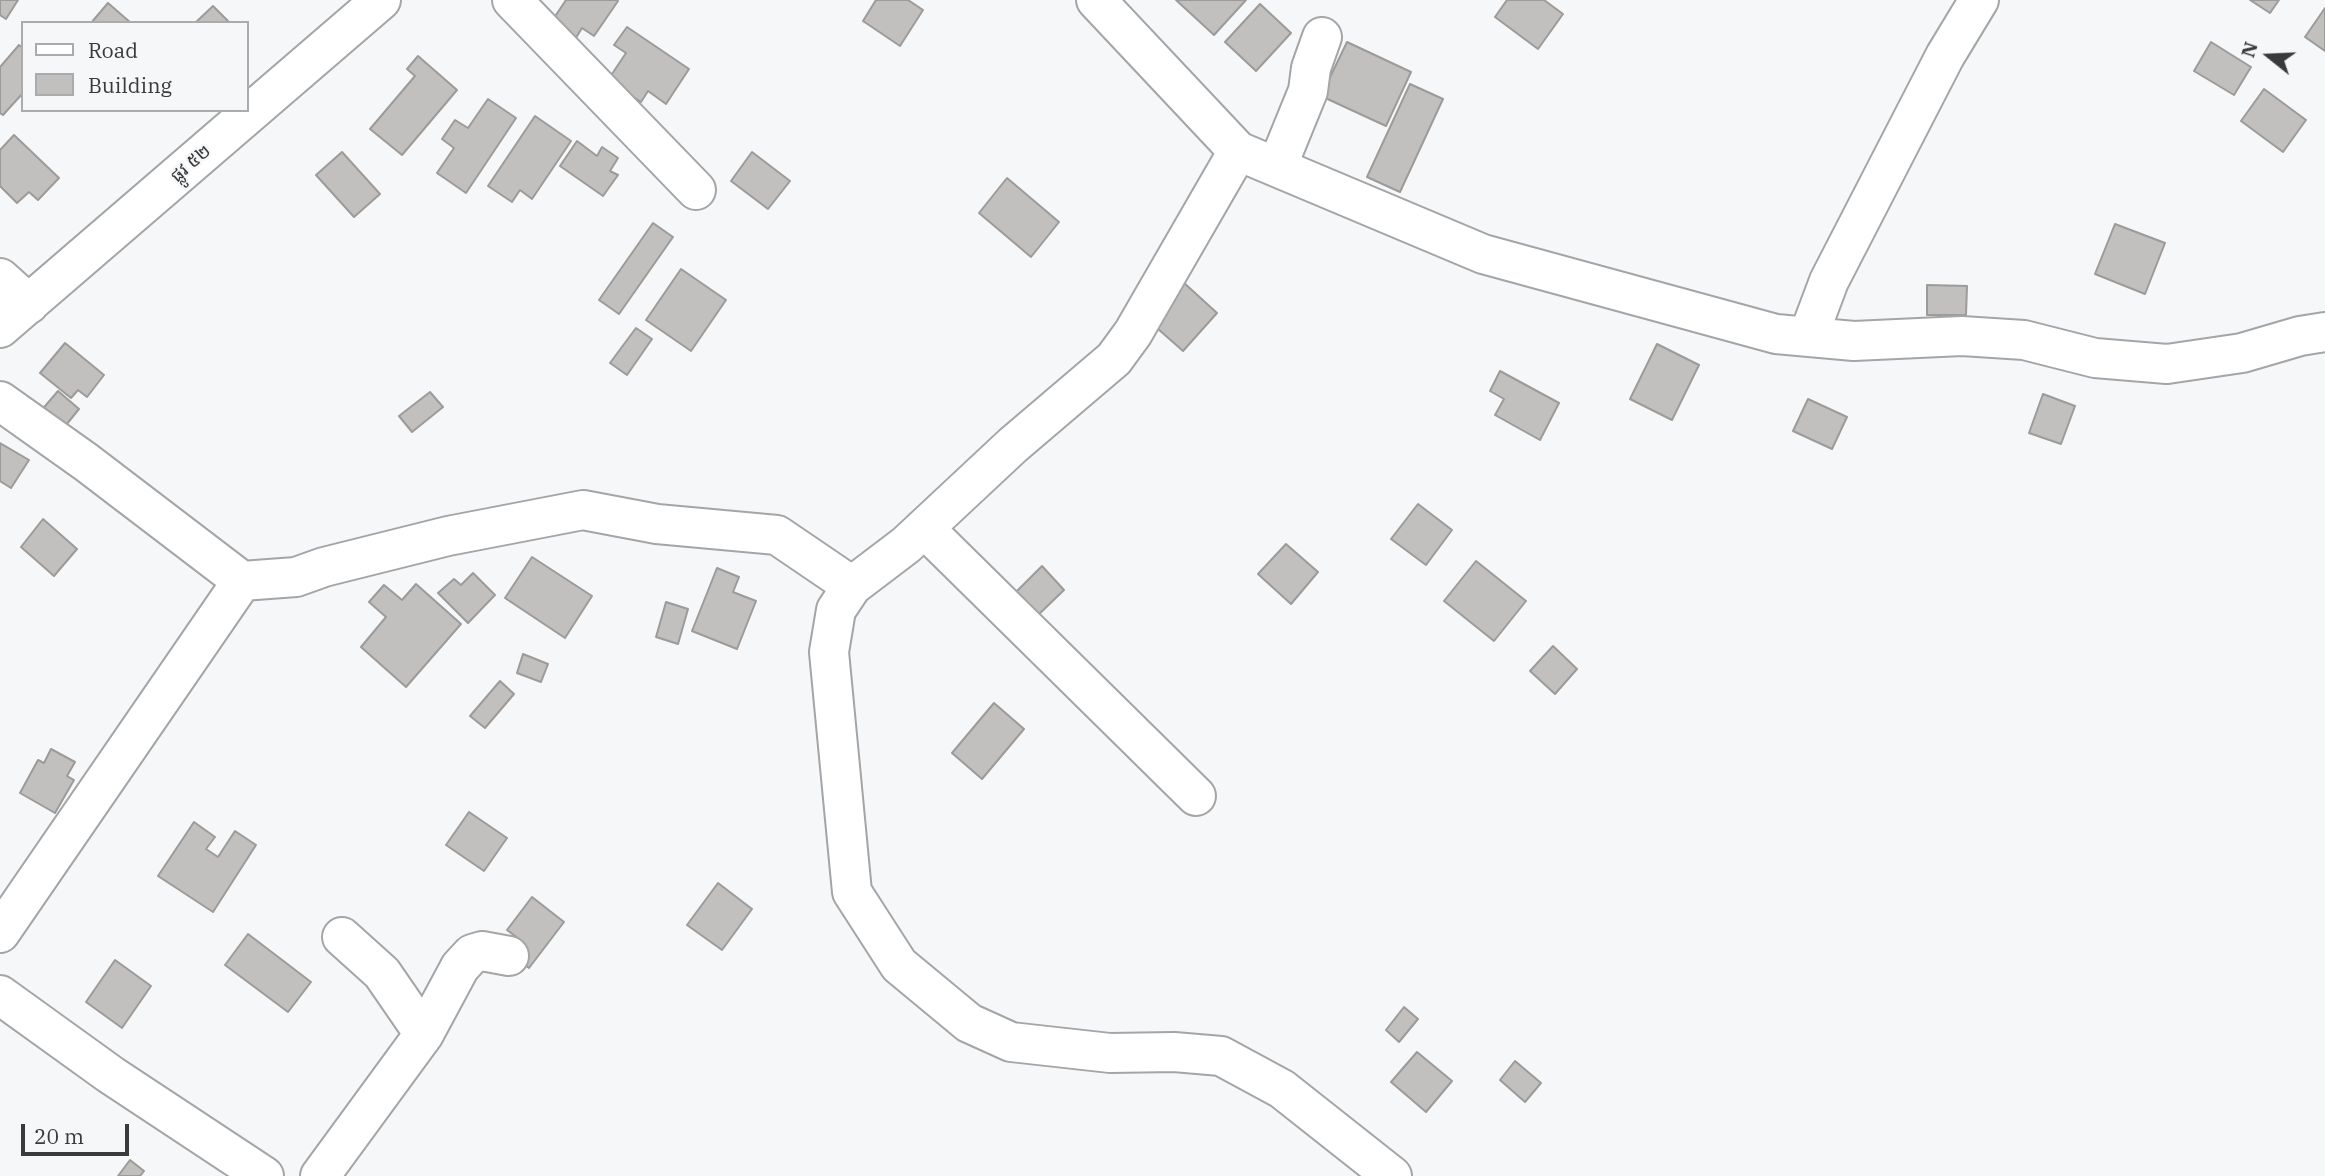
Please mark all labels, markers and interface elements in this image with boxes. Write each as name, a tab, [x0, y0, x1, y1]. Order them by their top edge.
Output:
legend	[21, 21, 248, 112]
north arrow	[2234, 21, 2304, 91]
text: Road	[88, 36, 138, 64]
text: N	[2235, 39, 2263, 60]
text: Building	[88, 71, 172, 99]
street label: ផ្លូវ ៥២	[166, 141, 216, 187]
scale bar	[24, 1110, 133, 1154]
text: 20 m	[34, 1122, 84, 1150]

